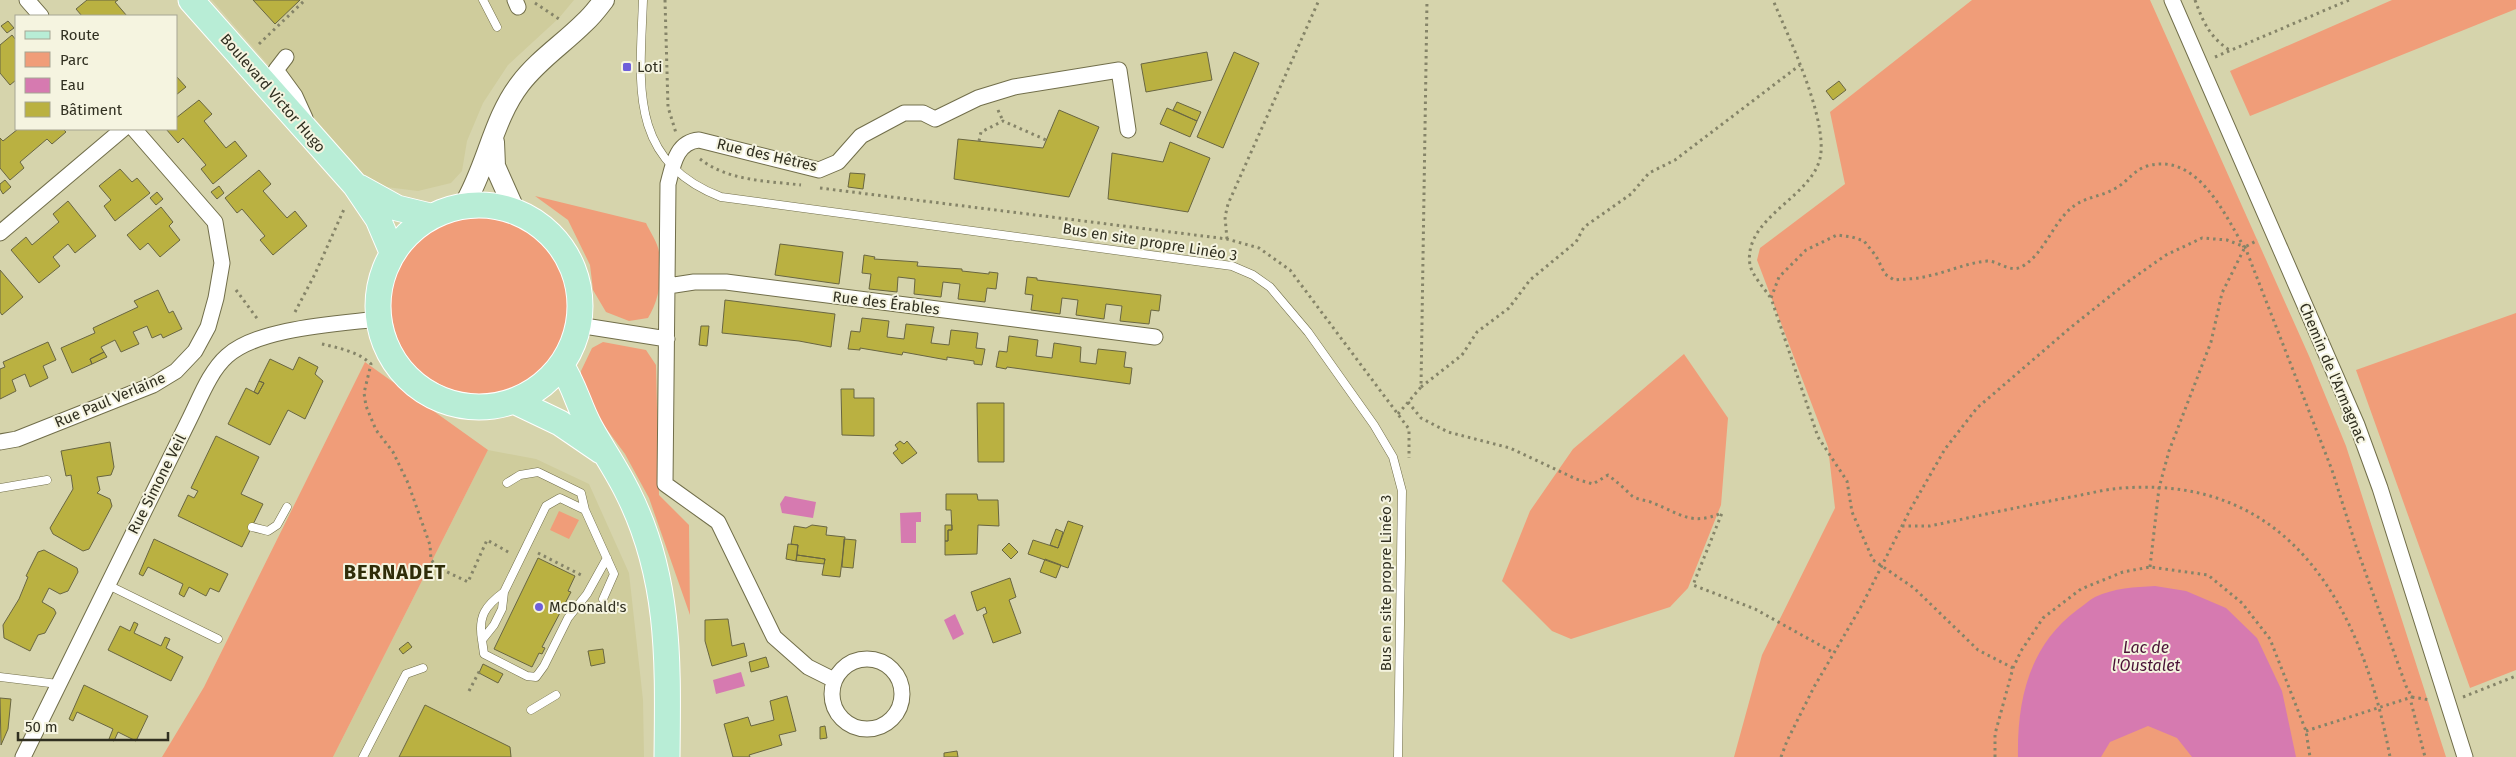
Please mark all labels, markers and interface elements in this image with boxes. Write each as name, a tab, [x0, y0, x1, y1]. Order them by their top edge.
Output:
legend	[15, 15, 178, 130]
text: Route	[60, 26, 100, 44]
street label: Boulevard Victor Hugo	[217, 30, 329, 156]
text: Parc	[60, 51, 89, 69]
place label: Loti	[637, 58, 663, 76]
marker: Loti	[621, 61, 633, 73]
text: Eau	[60, 76, 85, 94]
text: Bâtiment	[60, 101, 123, 119]
street label: Rue des Hêtres	[715, 135, 819, 175]
street label: Bus en site propre Linéo 3	[1061, 219, 1239, 265]
street label: Rue des Érables	[831, 287, 941, 319]
street label: Chemin de l'Armagnac	[2295, 300, 2371, 446]
street label: Rue Paul Verlaine	[52, 369, 168, 431]
street label: Rue Simone Veil	[124, 431, 190, 537]
street label: Bus en site propre Linéo 3	[1377, 495, 1395, 671]
district label: BERNADET	[344, 560, 446, 584]
place label: McDonald's	[549, 598, 627, 616]
marker: McDonald's	[533, 601, 545, 613]
water label: Lac de l'Oustalet	[2112, 638, 2180, 675]
scale bar	[18, 710, 168, 742]
text: 50 m	[25, 718, 58, 736]

